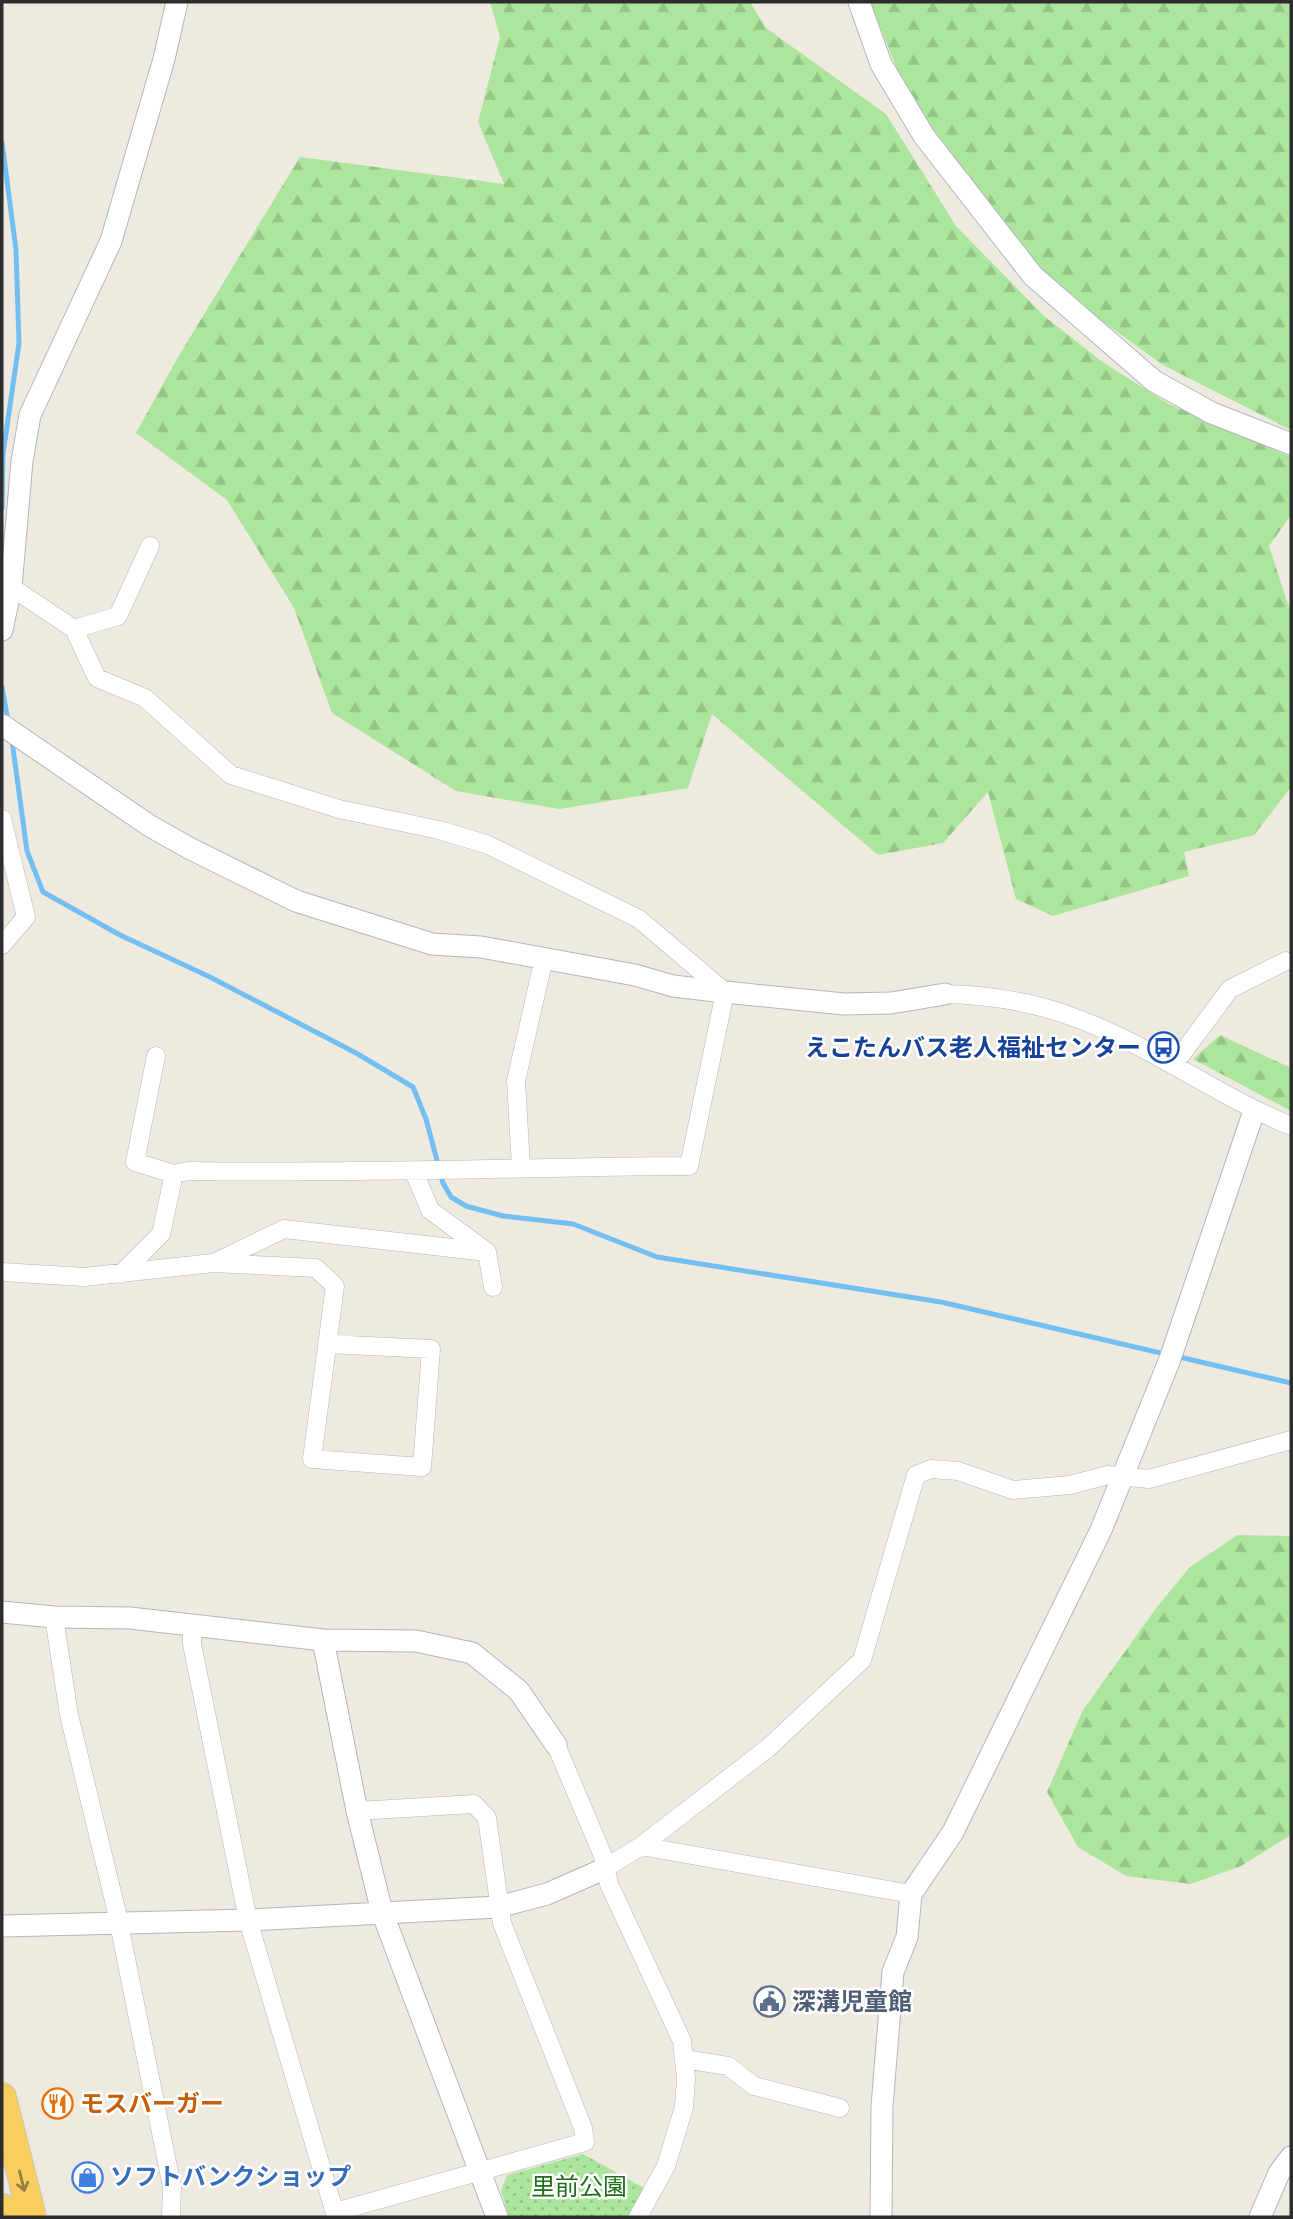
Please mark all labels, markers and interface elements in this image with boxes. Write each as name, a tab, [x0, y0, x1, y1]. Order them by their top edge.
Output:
bus stop icon: えこたんバス老人福祉センター	[1147, 1031, 1181, 1065]
place label: えこたんバス老人福祉センター	[805, 1033, 1141, 1062]
public building icon: 深溝児童館	[752, 1985, 786, 2019]
place label: 深溝児童館	[792, 1987, 912, 2016]
restaurant icon: モスバーガー	[40, 2087, 74, 2121]
place label: モスバーガー	[80, 2089, 224, 2118]
shop icon: ソフトバンクショップ	[70, 2160, 104, 2194]
place label: ソフトバンクショップ	[110, 2162, 351, 2191]
one-way arrow	[16, 2169, 29, 2192]
park label: 里前公園	[531, 2172, 627, 2201]

